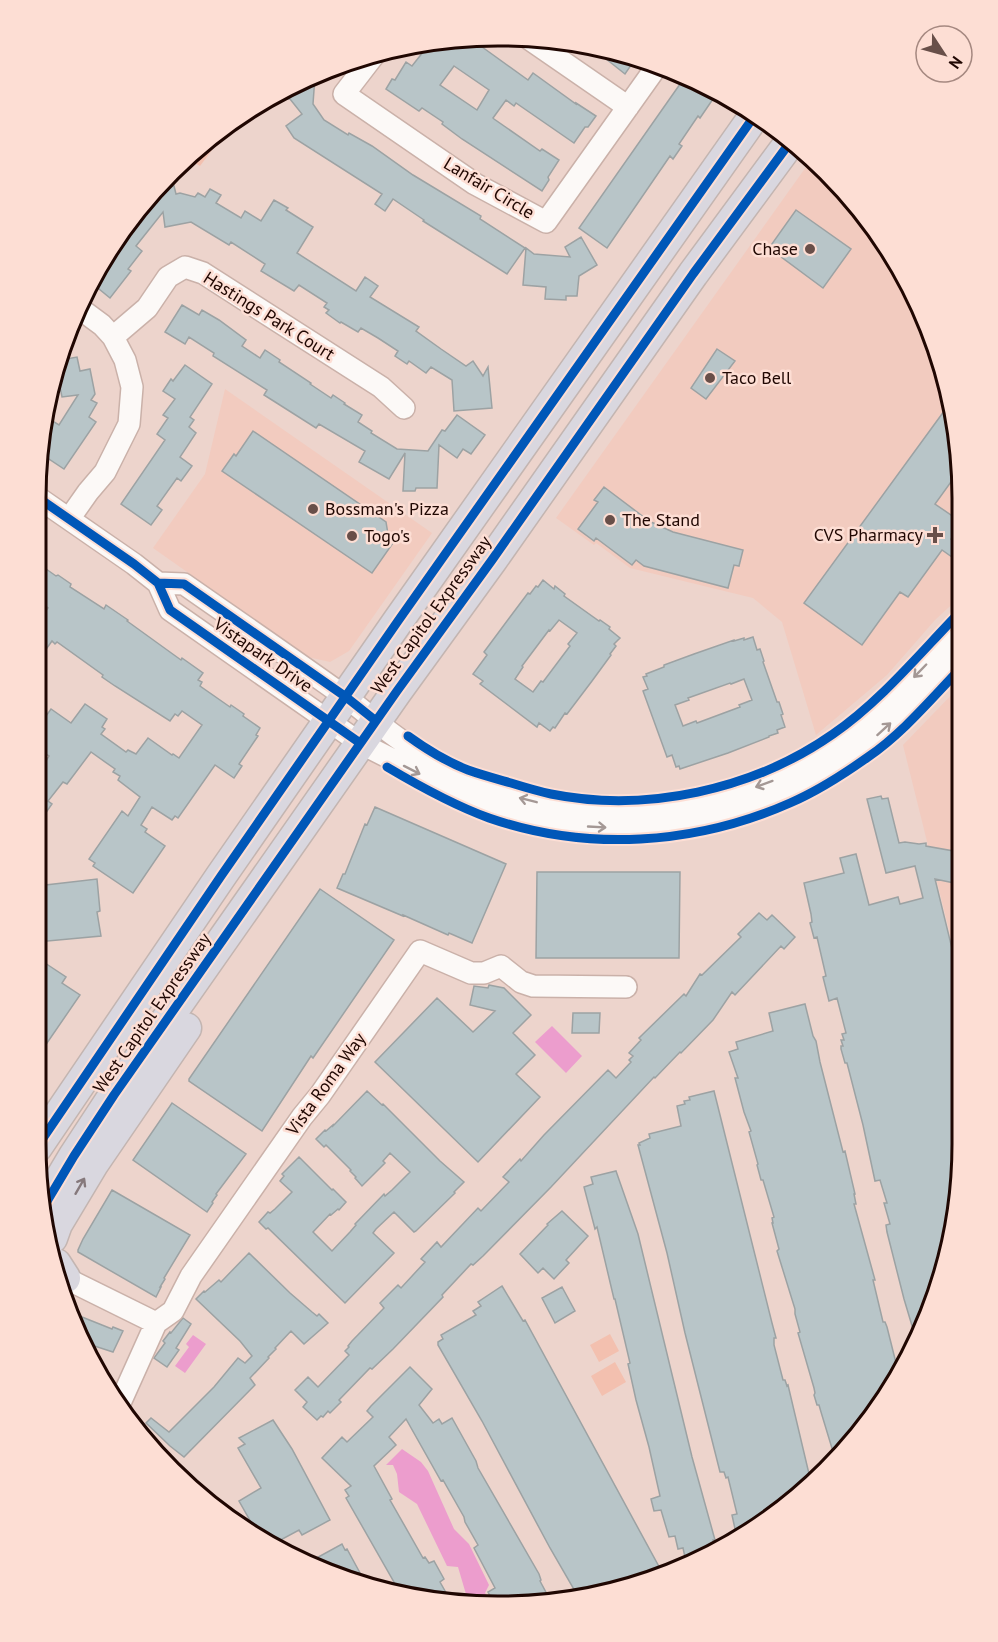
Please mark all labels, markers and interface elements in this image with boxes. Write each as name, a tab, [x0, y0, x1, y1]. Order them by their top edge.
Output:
north arrow	[914, 24, 974, 84]
text: N	[945, 53, 967, 73]
street label: Lanfair Circle	[440, 151, 539, 224]
place label: Chase	[752, 237, 798, 260]
marker: Chase	[803, 242, 817, 256]
street label: Hastings Park Court	[199, 266, 339, 365]
place label: Taco Bell	[722, 366, 792, 389]
marker: Taco Bell	[703, 371, 717, 385]
place label: Bossman's Pizza	[325, 497, 449, 520]
marker: Bossman's Pizza	[306, 502, 320, 516]
place label: The Stand	[622, 508, 700, 531]
marker: The Stand	[603, 513, 617, 527]
place label: CVS Pharmacy	[814, 523, 924, 546]
place label: Togo's	[364, 524, 410, 547]
marker: CVS Pharmacy	[928, 528, 942, 542]
marker: Togo's	[345, 529, 359, 543]
street label: West Capitol Expressway	[365, 530, 496, 699]
street label: Vistapark Drive	[208, 611, 317, 697]
one-way arrow	[912, 663, 927, 678]
one-way arrow	[876, 722, 891, 736]
one-way arrow	[403, 764, 420, 776]
one-way arrow	[755, 779, 774, 790]
one-way arrow	[519, 794, 538, 805]
one-way arrow	[586, 821, 606, 832]
street label: West Capitol Expressway	[88, 928, 216, 1097]
street label: Vista Roma Way	[280, 1027, 371, 1140]
one-way arrow	[74, 1178, 86, 1195]

